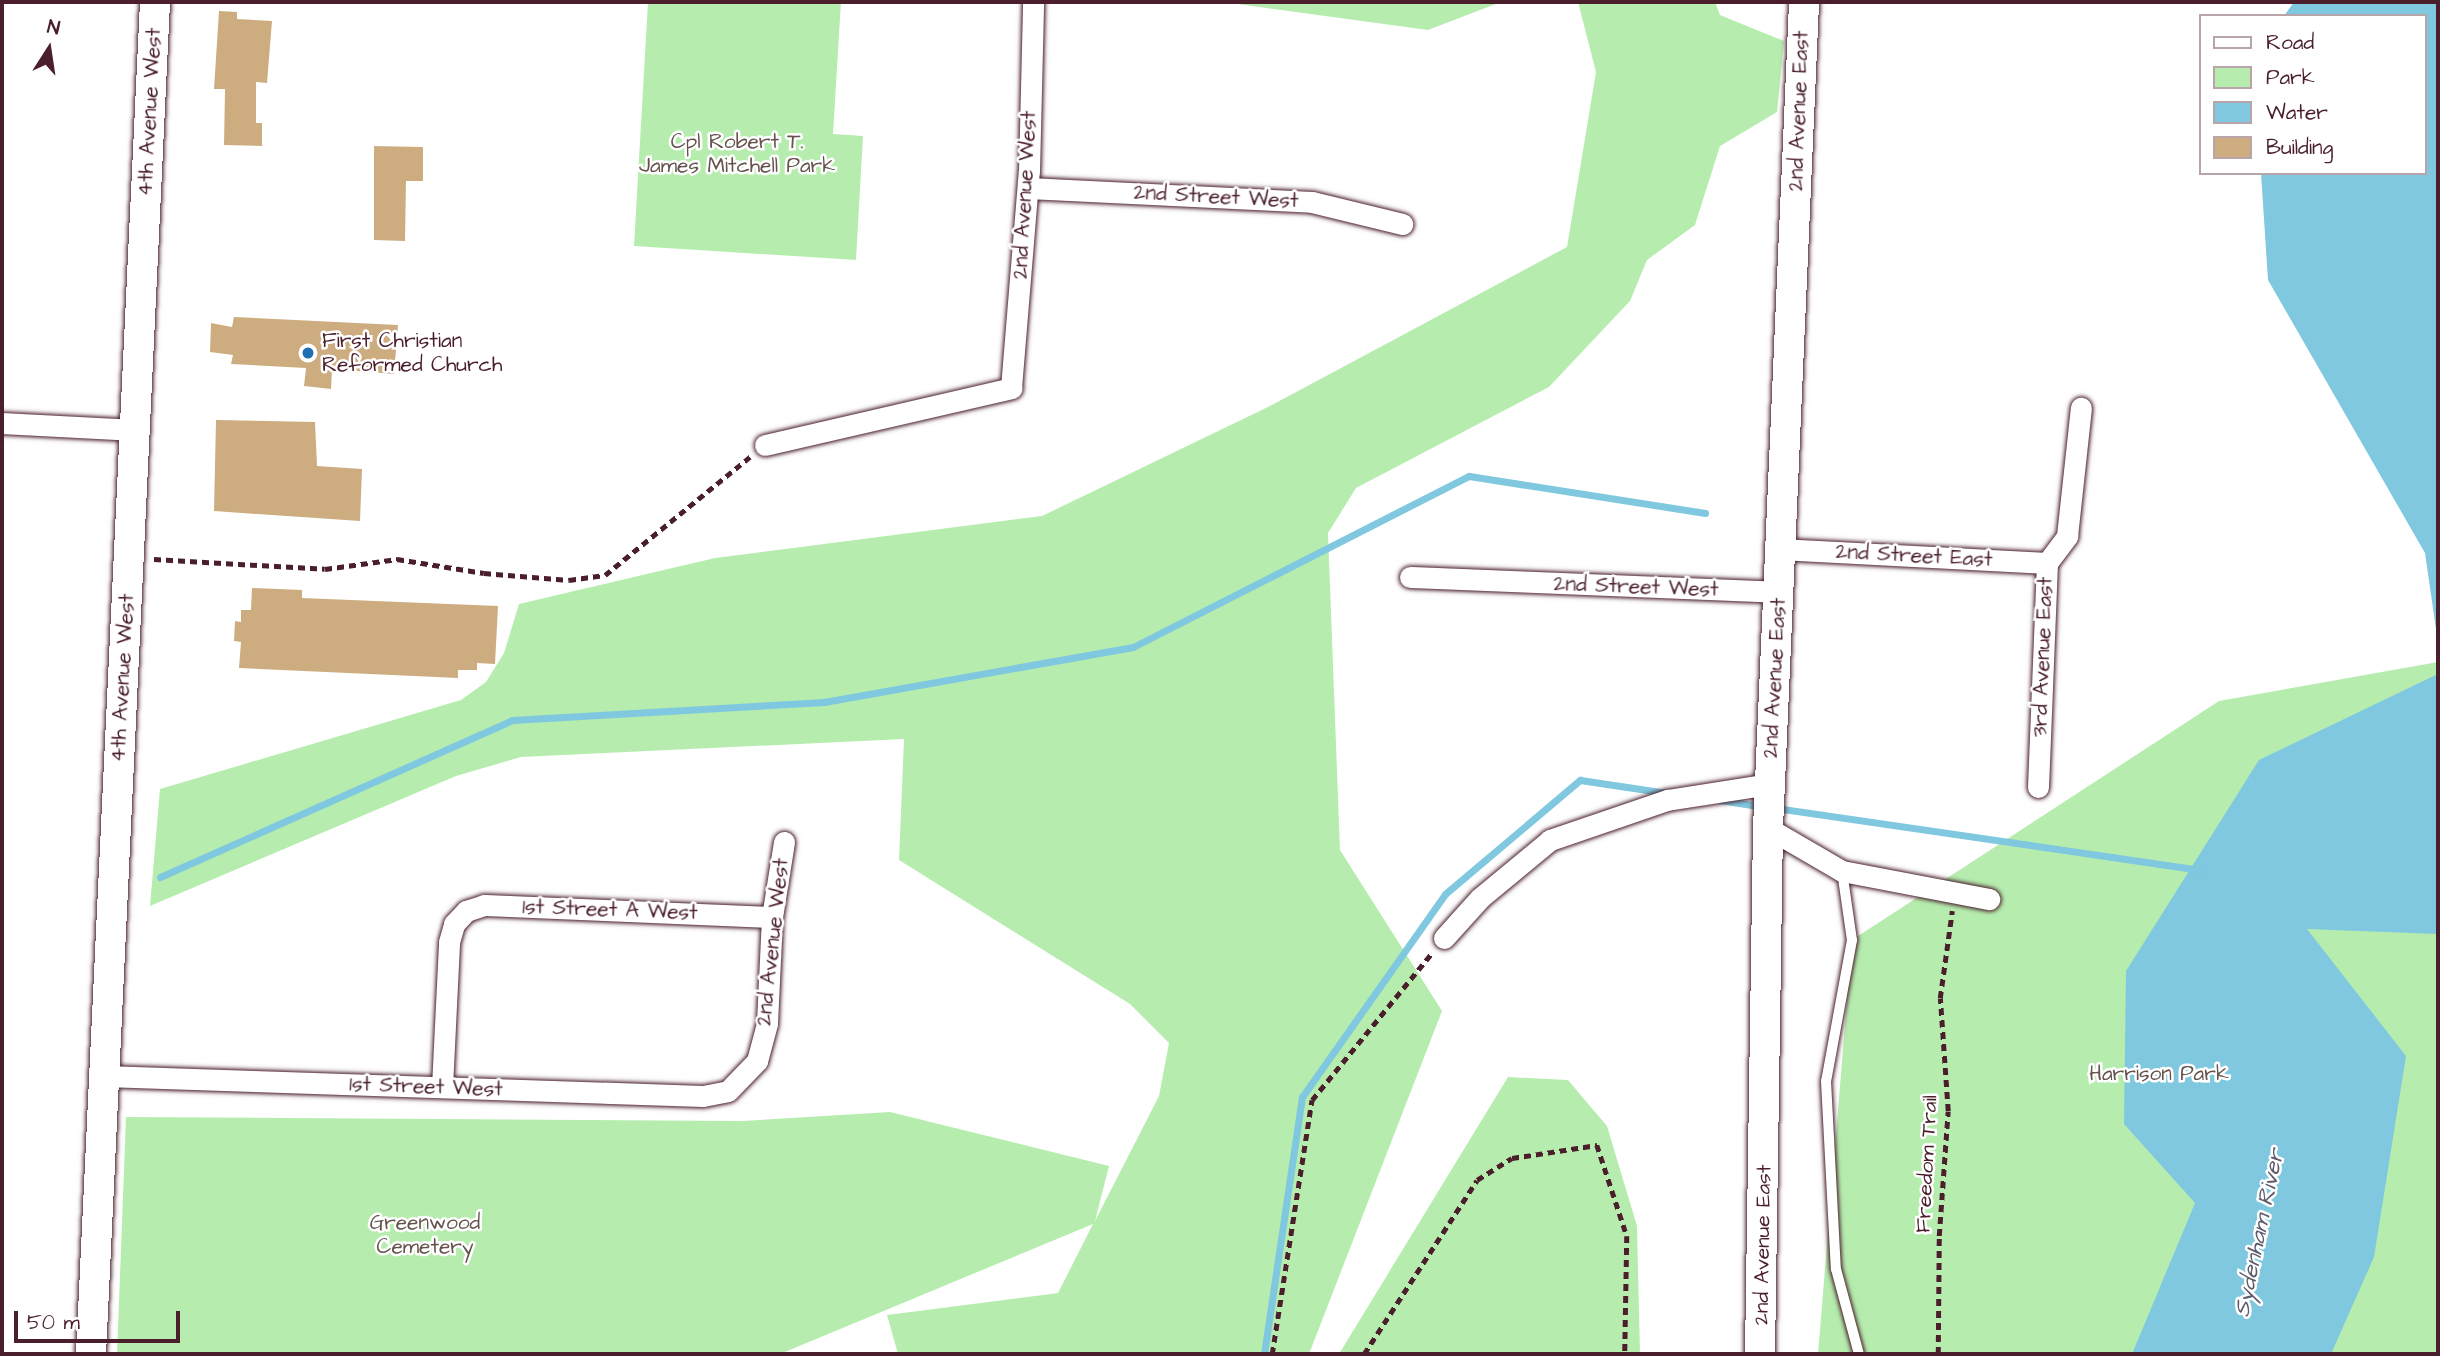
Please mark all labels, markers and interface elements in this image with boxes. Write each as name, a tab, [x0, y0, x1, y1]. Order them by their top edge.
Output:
north arrow	[14, 14, 84, 84]
text: N	[45, 14, 62, 42]
legend	[2198, 14, 2426, 175]
street label: 4th Avenue West	[133, 27, 167, 197]
text: Road	[2266, 28, 2314, 57]
street label: 2nd Avenue East	[1784, 30, 1814, 192]
text: Park	[2266, 63, 2315, 92]
text: Water	[2266, 98, 2328, 127]
street label: 2nd Avenue West	[1008, 110, 1042, 280]
park label: Cpl Robert T. James Mitchell Park	[639, 129, 835, 179]
text: Building	[2266, 133, 2333, 162]
street label: 2nd Street West	[1133, 180, 1299, 214]
place label: First Christian Reformed Church	[322, 328, 502, 378]
marker: First Christian Reformed Church	[300, 345, 316, 361]
street label: 2nd Street East	[1835, 539, 1993, 573]
street label: 2nd Street West	[1553, 572, 1719, 602]
street label: 3rd Avenue East	[2028, 576, 2058, 738]
street label: 4th Avenue West	[106, 593, 140, 763]
street label: 2nd Avenue East	[1758, 597, 1792, 759]
street label: 2nd Avenue West	[752, 857, 794, 1027]
street label: 1st Street A West	[522, 894, 698, 926]
park label: Harrison Park	[2089, 1061, 2229, 1087]
street label: 1st Street West	[349, 1072, 503, 1102]
street label: Freedom Trail	[1911, 1094, 1943, 1234]
water label: Sydenham River	[2228, 1147, 2290, 1319]
street label: 2nd Avenue East	[1749, 1165, 1777, 1325]
park label: Greenwood Cemetery	[370, 1210, 480, 1260]
scale bar	[18, 1296, 184, 1340]
text: 50 m	[27, 1308, 80, 1337]

